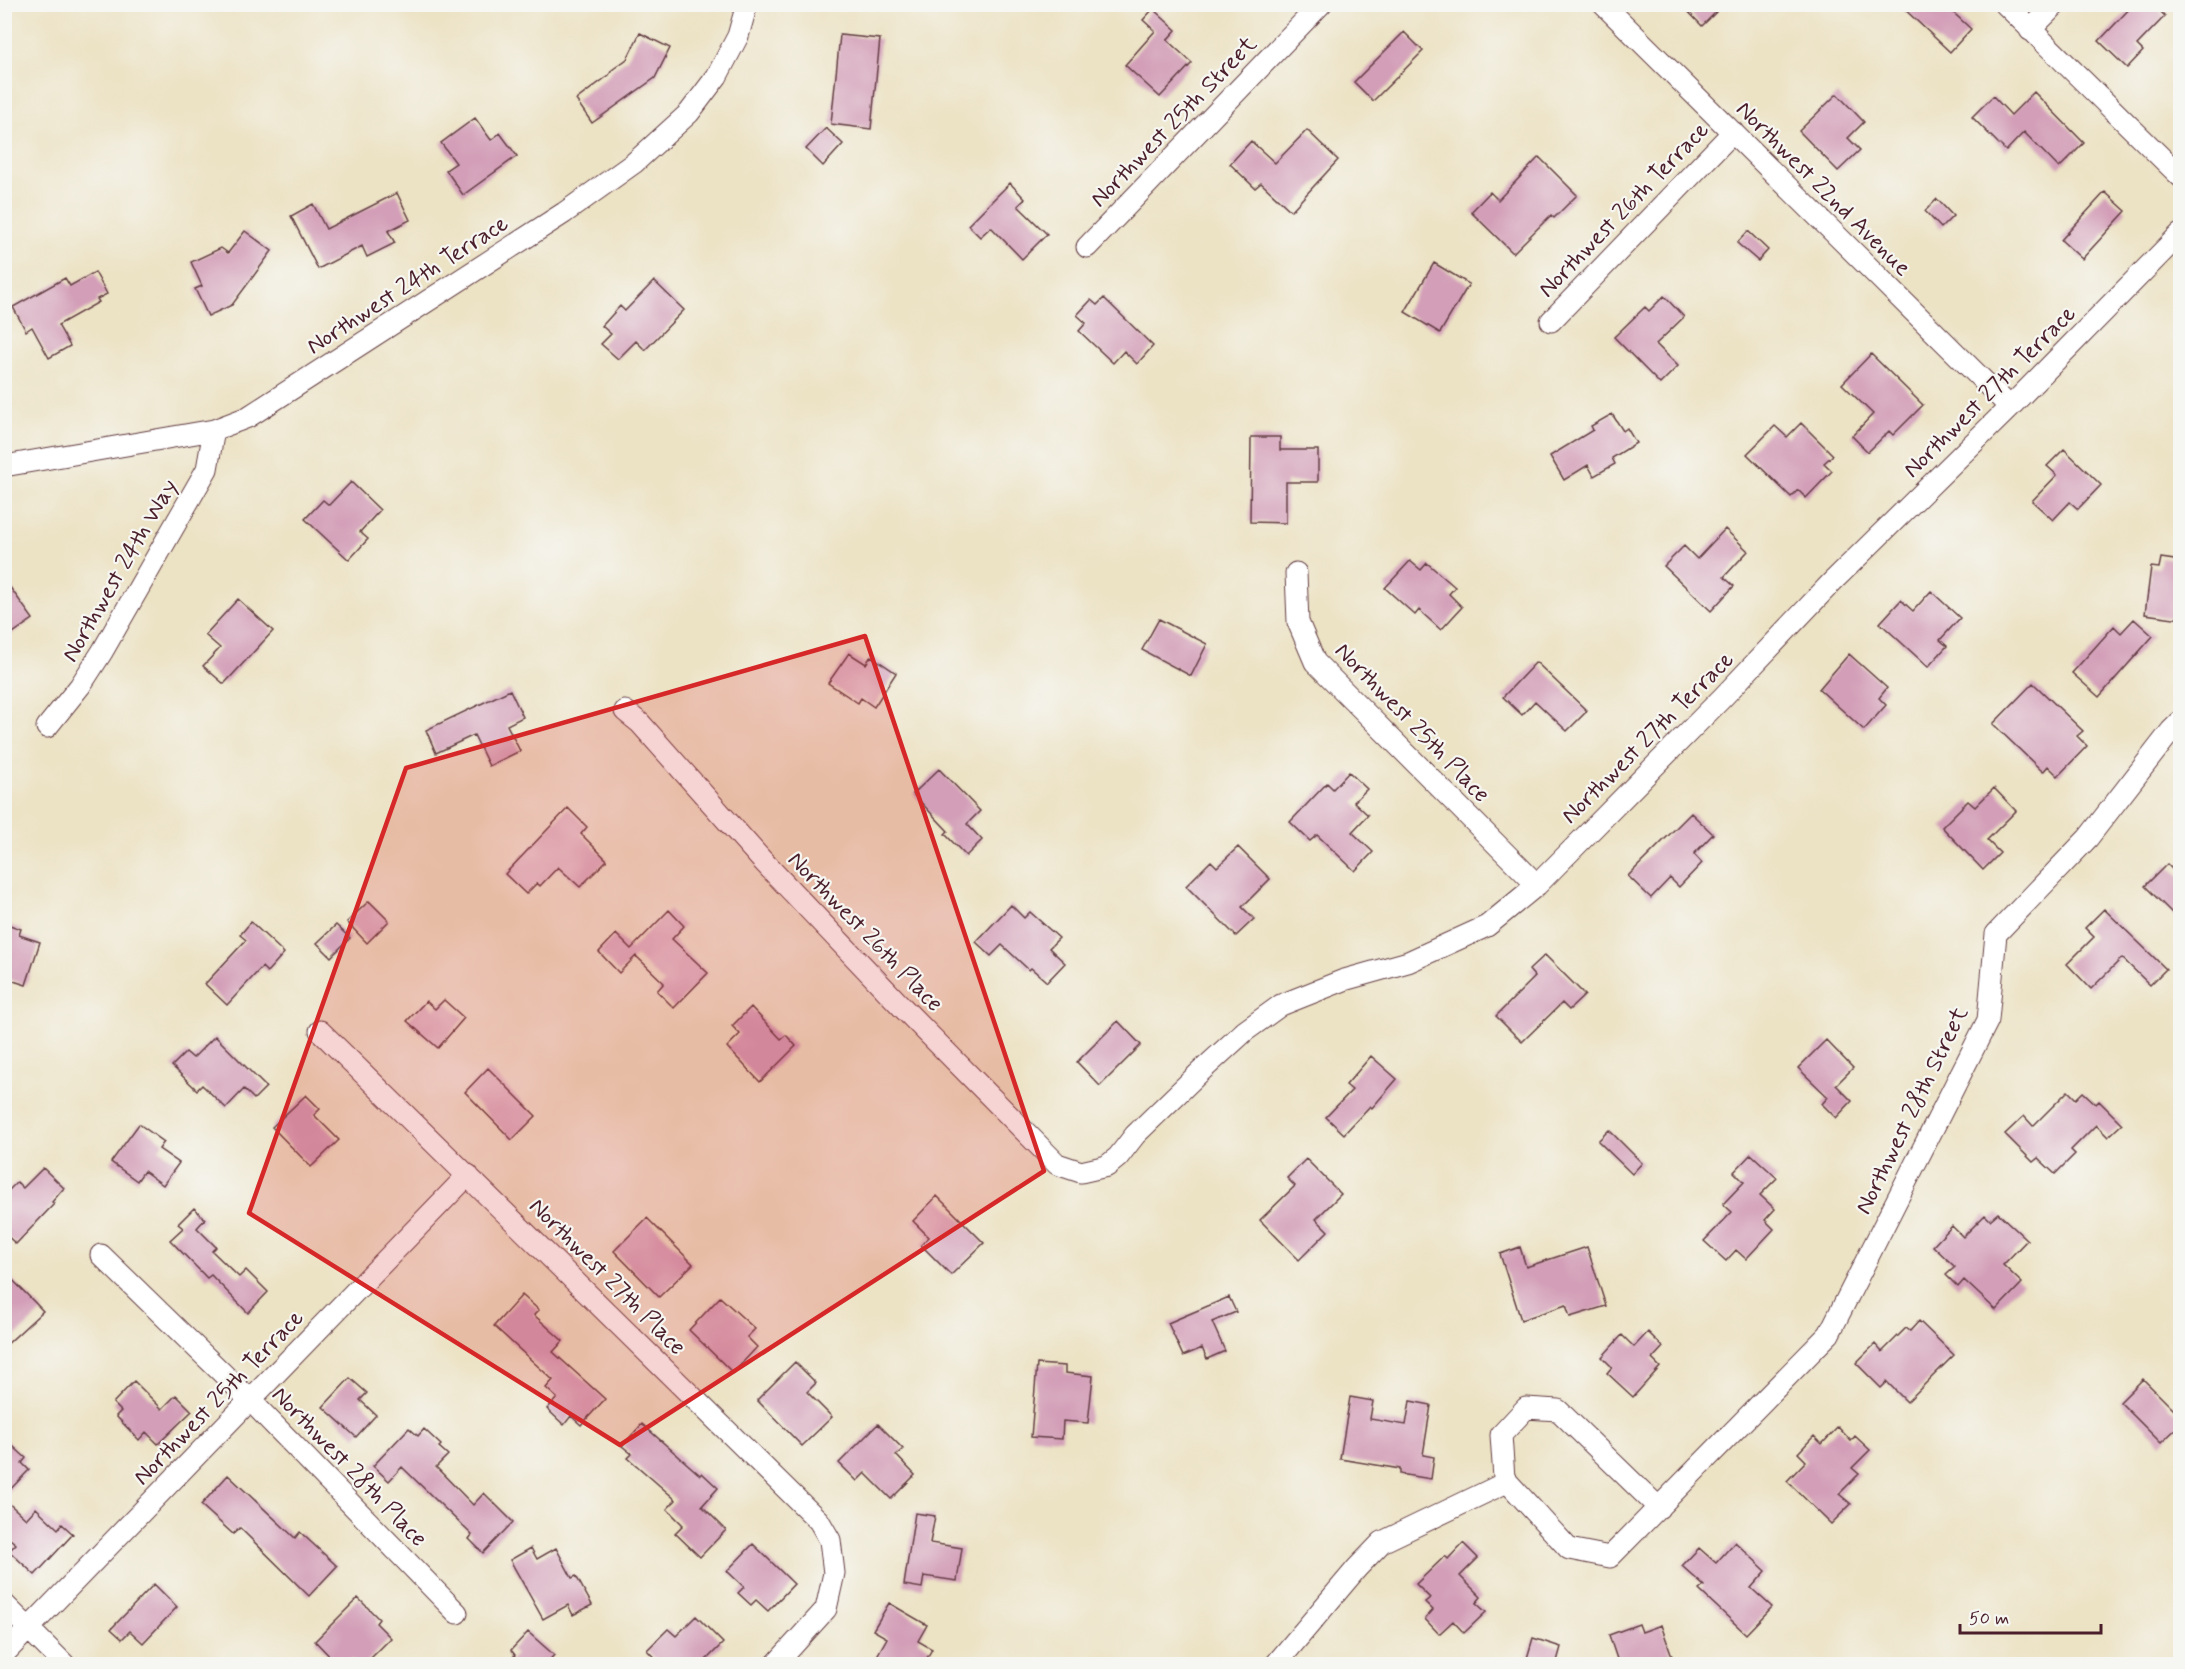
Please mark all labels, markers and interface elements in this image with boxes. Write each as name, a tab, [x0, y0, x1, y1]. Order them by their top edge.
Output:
street label: Northwest 25th Street	[1084, 30, 1264, 215]
street label: Northwest 22nd Avenue	[1729, 95, 1917, 284]
street label: Northwest 26th Terrace	[1532, 115, 1716, 305]
street label: Northwest 24th Terrace	[301, 208, 515, 362]
street label: Northwest 27th Terrace	[1897, 299, 2083, 485]
street label: Northwest 24th Way	[55, 474, 185, 668]
street label: Northwest 25th Place	[1327, 636, 1496, 810]
street label: Northwest 27th Terrace	[1555, 645, 1741, 831]
street label: Northwest 26th Place	[780, 845, 950, 1019]
street label: Northwest 28th Street	[1849, 1002, 1976, 1220]
street label: Northwest 27th Place	[522, 1192, 692, 1362]
street label: Northwest 25th Terrace	[127, 1303, 311, 1493]
street label: Northwest 28th Place	[264, 1380, 434, 1554]
scale bar	[1960, 1597, 2101, 1635]
text: 50 m	[1969, 1607, 2009, 1631]

